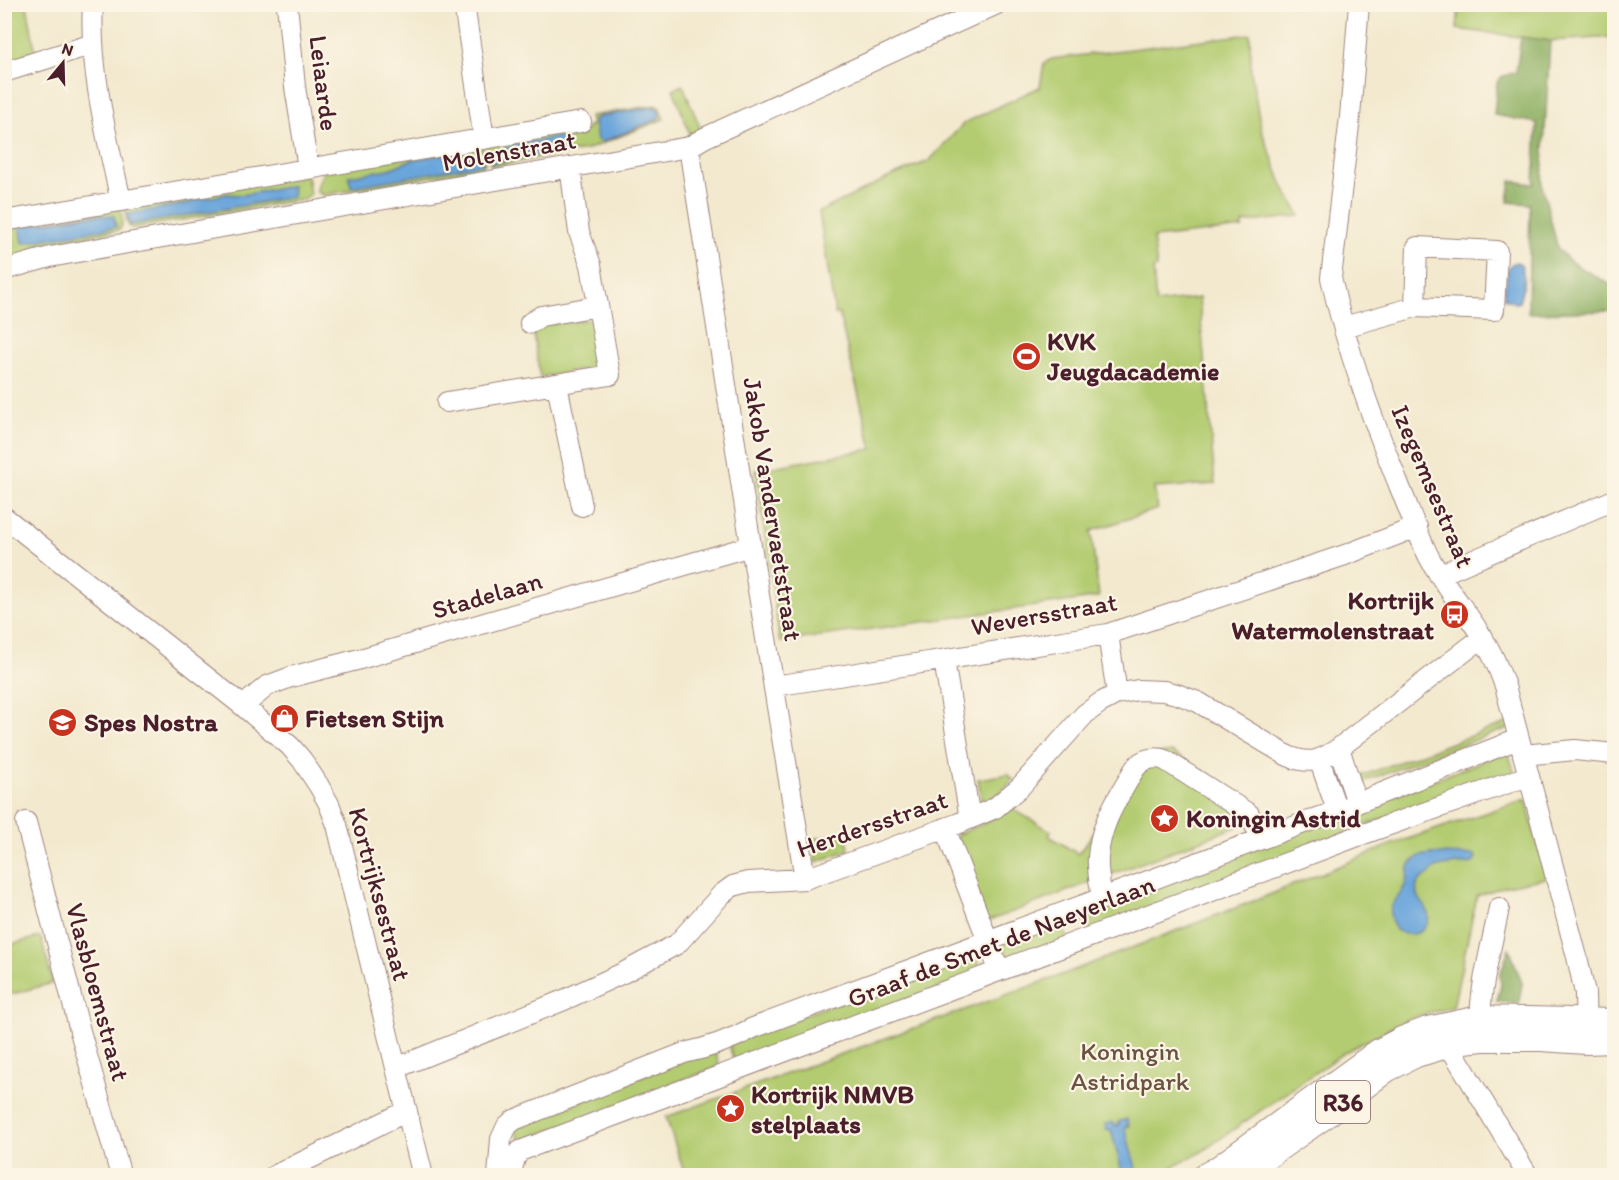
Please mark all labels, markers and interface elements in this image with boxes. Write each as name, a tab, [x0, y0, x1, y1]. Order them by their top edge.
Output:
north arrow	[33, 33, 93, 93]
street label: Leiaarde	[302, 34, 346, 132]
text: N	[60, 39, 76, 60]
street label: Molenstraat	[440, 123, 579, 179]
place label: KVK Jeugdacademie	[1046, 325, 1219, 387]
sports icon: KVK Jeugdacademie	[1010, 340, 1042, 372]
street label: Jakob Vandervaetstraat	[736, 375, 810, 643]
street label: Izegemsestraat	[1384, 400, 1482, 572]
street label: Stadelaan	[428, 564, 546, 626]
place label: Kortrijk Watermolenstraat	[1231, 584, 1435, 646]
street label: Weversstraat	[968, 585, 1120, 643]
bus stop icon: Kortrijk Watermolenstraat	[1439, 599, 1471, 631]
shop icon: Fietsen Stijn	[268, 702, 300, 734]
place label: Fietsen Stijn	[305, 702, 444, 734]
school or university icon: Spes Nostra	[47, 706, 79, 738]
place label: Spes Nostra	[84, 706, 218, 738]
street label: Herdersstraat	[792, 783, 952, 865]
place icon: Koningin Astrid	[1149, 802, 1181, 834]
place label: Koningin Astrid	[1186, 802, 1361, 834]
street label: Kortrijksestraat	[341, 804, 419, 985]
street label: Graaf de Smet de Naeyerlaan	[843, 867, 1159, 1014]
street label: Vlasbloemstraat	[59, 900, 137, 1085]
park label: Koningin Astridpark	[1071, 1035, 1190, 1097]
place label: Kortrijk NMVB stelplaats	[751, 1078, 914, 1140]
road number: R36	[1316, 1081, 1370, 1123]
place icon: Kortrijk NMVB stelplaats	[714, 1093, 746, 1125]

